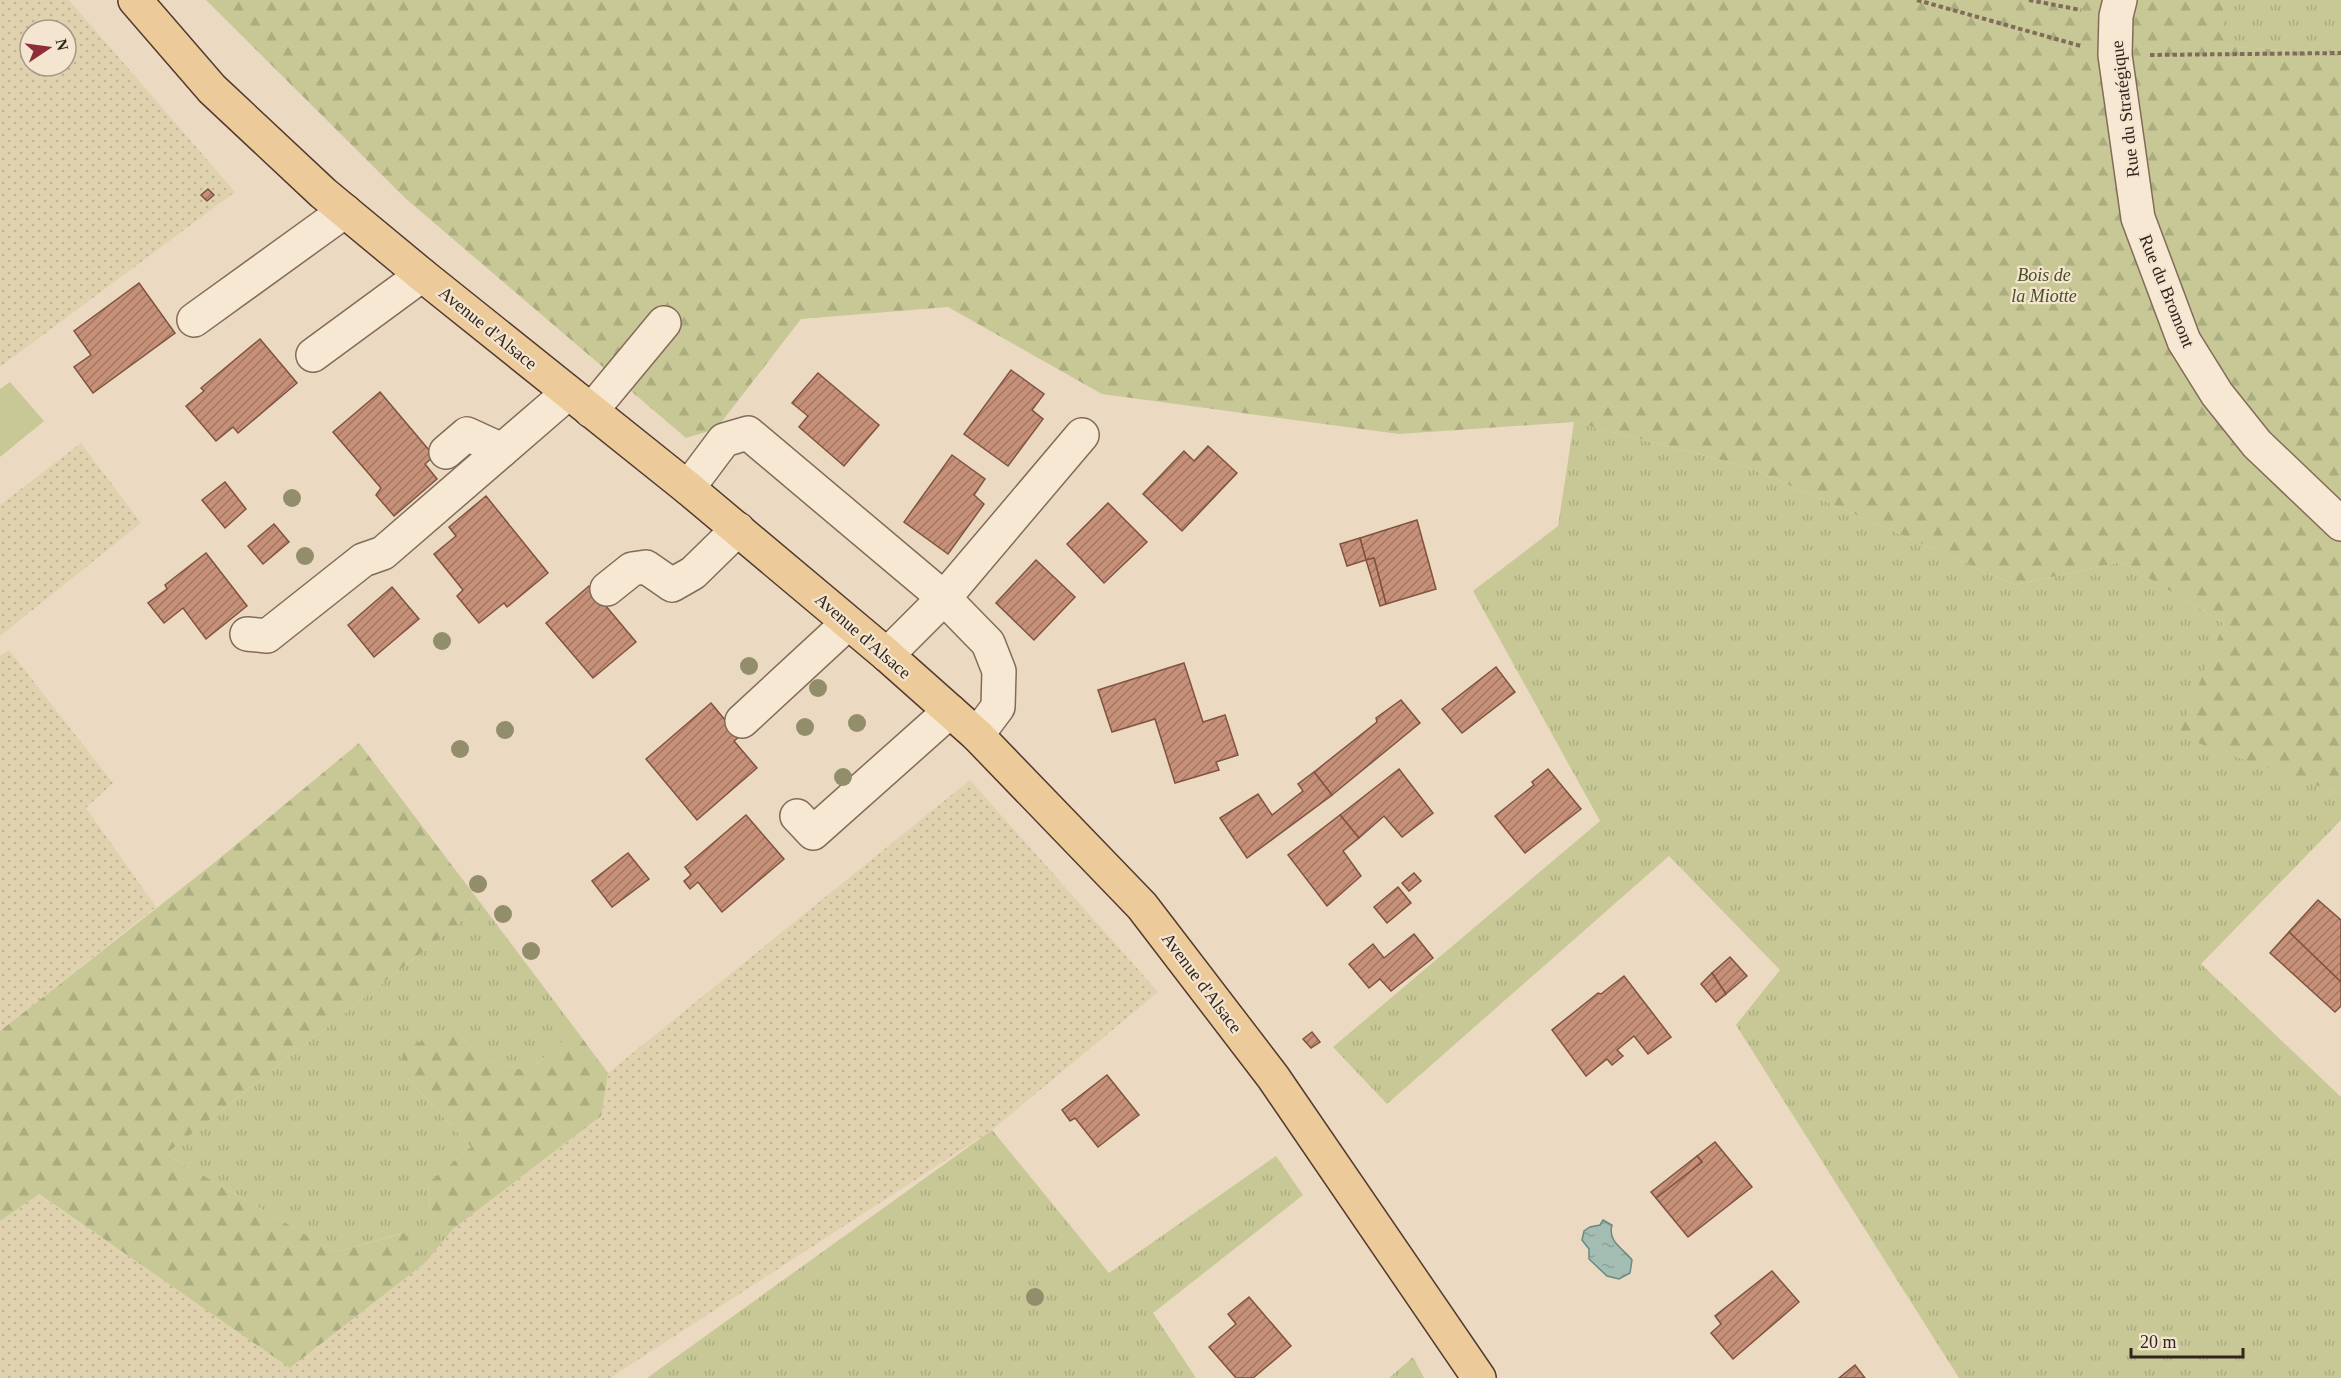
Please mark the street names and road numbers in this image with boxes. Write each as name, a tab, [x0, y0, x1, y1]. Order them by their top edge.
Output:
street label: Rue du Stratégique	[2107, 39, 2143, 179]
street label: Rue du Bromont	[2135, 232, 2199, 350]
street label: Avenue d'Alsace	[435, 282, 541, 374]
street label: Avenue d'Alsace	[811, 589, 915, 683]
street label: Avenue d'Alsace	[1158, 929, 1246, 1037]

